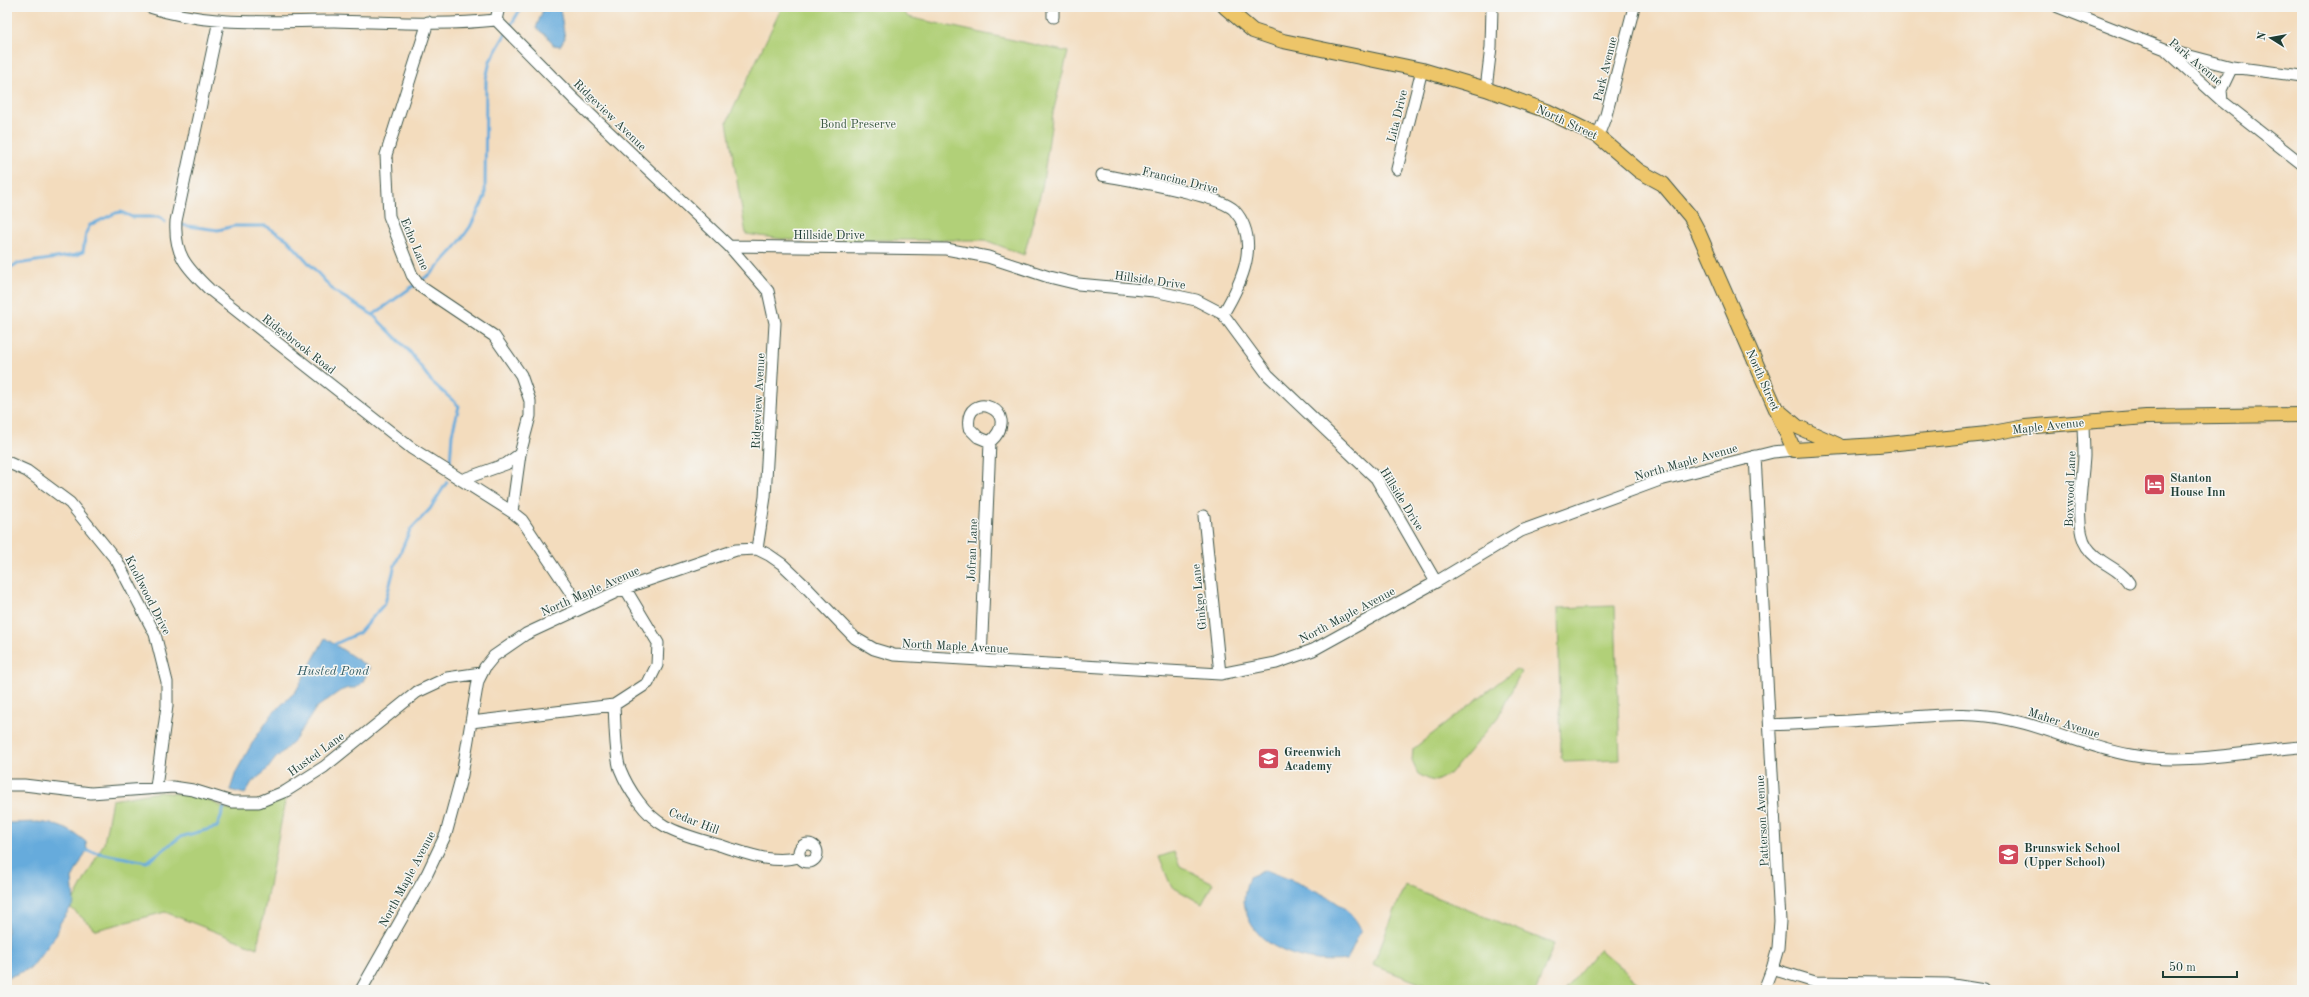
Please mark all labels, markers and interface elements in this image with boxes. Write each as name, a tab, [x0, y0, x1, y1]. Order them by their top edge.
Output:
north arrow	[2251, 18, 2291, 58]
text: N	[2256, 31, 2269, 42]
street label: Park Avenue	[1592, 35, 1620, 103]
street label: Park Avenue	[2166, 37, 2225, 89]
street label: Ridgeview Avenue	[571, 78, 648, 154]
street label: Lita Drive	[1386, 88, 1410, 144]
street label: North Street	[1534, 104, 1599, 142]
park label: Bond Preserve	[820, 119, 896, 131]
street label: Francine Drive	[1140, 166, 1220, 196]
street label: Echo Lane	[398, 217, 431, 273]
street label: Hillside Drive	[793, 230, 865, 242]
street label: Hillside Drive	[1114, 270, 1187, 292]
street label: Ridgebrook Road	[259, 313, 337, 377]
street label: North Street	[1743, 348, 1781, 413]
street label: Ridgeview Avenue	[750, 352, 768, 449]
street label: Maple Avenue	[2011, 417, 2085, 437]
street label: North Maple Avenue	[1633, 442, 1740, 483]
street label: Boxwood Lane	[2064, 450, 2078, 527]
street label: Hillside Drive	[1377, 466, 1425, 533]
hotel icon: Stanton House Inn	[2141, 472, 2167, 498]
place label: Stanton House Inn	[2170, 473, 2226, 499]
street label: Jofran Lane	[966, 518, 980, 582]
street label: Knollwood Drive	[122, 554, 172, 637]
street label: Ginkgo Lane	[1191, 563, 1209, 631]
street label: North Maple Avenue	[539, 565, 642, 619]
street label: North Maple Avenue	[1298, 585, 1398, 646]
street label: North Maple Avenue	[901, 638, 1009, 656]
water label: Husted Pond	[296, 665, 369, 678]
street label: Maher Avenue	[2026, 707, 2101, 741]
street label: Husted Lane	[286, 730, 347, 779]
school or university icon: Greenwich Academy	[1255, 746, 1281, 772]
place label: Greenwich Academy	[1284, 747, 1341, 773]
street label: Patterson Avenue	[1755, 774, 1771, 867]
street label: Cedar Hill	[667, 807, 721, 837]
street label: North Maple Avenue	[378, 829, 438, 929]
school or university icon: Brunswick School (Upper School)	[1995, 842, 2021, 868]
place label: Brunswick School (Upper School)	[2024, 843, 2121, 869]
scale bar	[2163, 953, 2237, 979]
text: 50 m	[2169, 961, 2196, 974]

